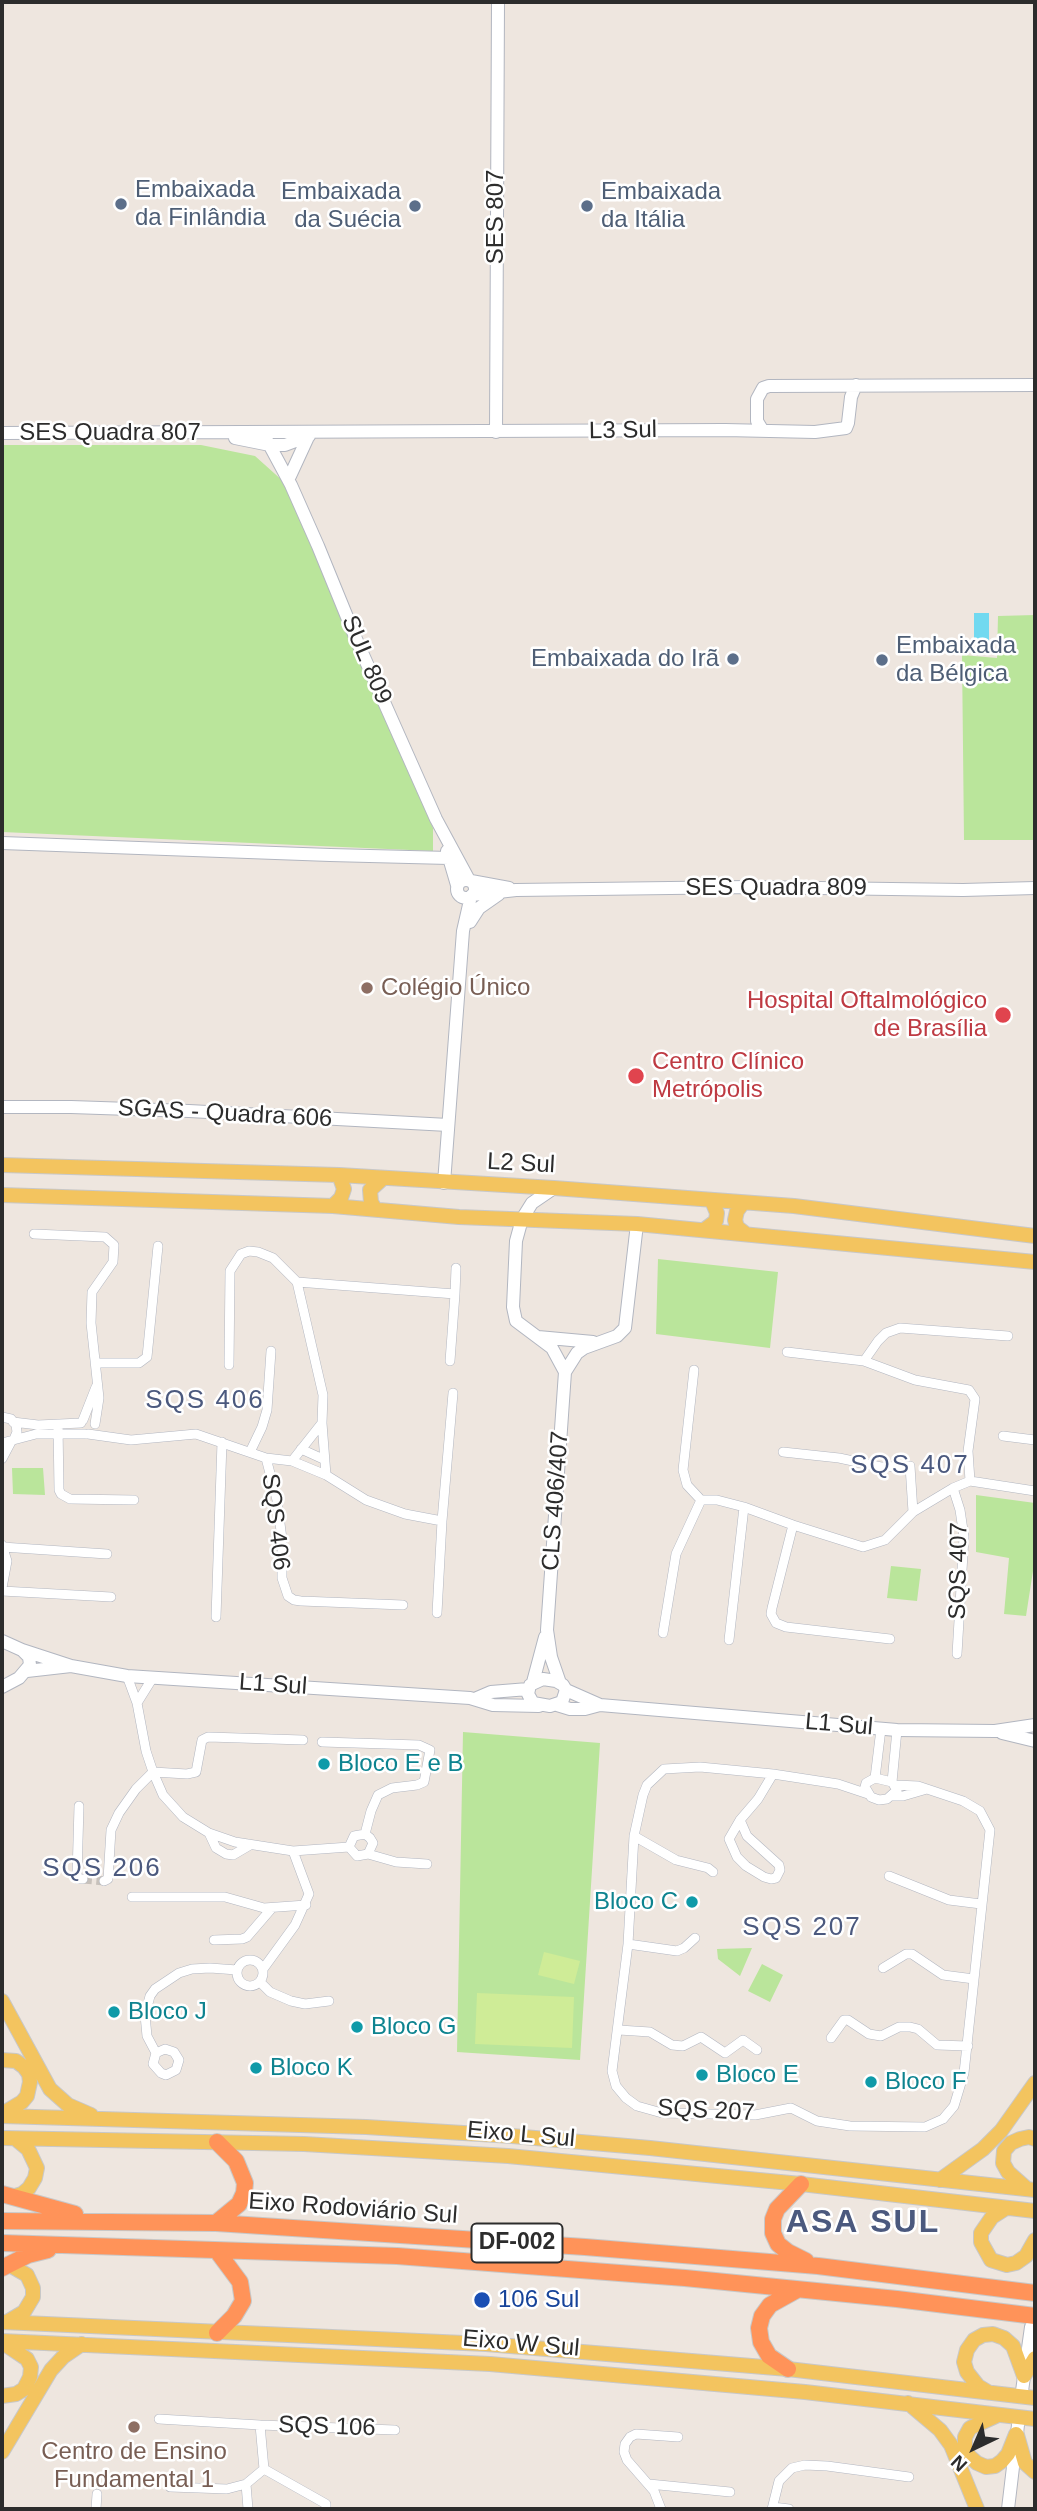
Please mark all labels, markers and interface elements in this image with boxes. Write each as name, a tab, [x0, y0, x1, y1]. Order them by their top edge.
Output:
street label: SES 807	[482, 170, 510, 264]
place label: Embaixada da Finlândia	[135, 176, 266, 232]
place label: Embaixada da Suécia	[281, 178, 401, 234]
place label: Embaixada da Itália	[601, 178, 721, 234]
marker: Embaixada da Finlândia	[113, 196, 129, 212]
marker: Embaixada da Suécia	[407, 198, 423, 214]
marker: Embaixada da Itália	[579, 198, 595, 214]
street label: L3 Sul	[589, 416, 657, 446]
street label: SES Quadra 807	[19, 419, 201, 447]
street label: SUL 809	[334, 611, 398, 709]
place label: Embaixada da Bélgica	[896, 632, 1016, 688]
place label: Embaixada do Irã	[531, 645, 719, 673]
marker: Embaixada do Irã	[725, 651, 741, 667]
marker: Embaixada da Bélgica	[874, 652, 890, 668]
street label: SES Quadra 809	[685, 874, 867, 902]
place label: Colégio Único	[381, 974, 530, 1002]
marker: Colégio Único	[359, 980, 375, 996]
place label: Hospital Oftalmológico de Brasília	[747, 987, 987, 1043]
marker: Hospital Oftalmológico de Brasília	[993, 1005, 1013, 1025]
place label: Centro Clínico Metrópolis	[652, 1048, 804, 1104]
marker: Centro Clínico Metrópolis	[626, 1066, 646, 1086]
street label: SGAS - Quadra 606	[117, 1094, 333, 1134]
street label: L2 Sul	[486, 1148, 556, 1180]
district label: SQS 406	[146, 1385, 264, 1417]
street label: CLS 406/407	[537, 1430, 575, 1572]
district label: SQS 407	[851, 1450, 969, 1482]
street label: SQS 406	[255, 1472, 295, 1572]
street label: SQS 407	[944, 1522, 974, 1620]
street label: L1 Sul	[238, 1668, 308, 1702]
street label: L1 Sul	[804, 1708, 874, 1742]
place label: Bloco E e B	[338, 1750, 463, 1778]
marker: Bloco E e B	[316, 1756, 332, 1772]
district label: SQS 206	[43, 1853, 161, 1885]
place label: Bloco C	[594, 1888, 678, 1916]
marker: Bloco C	[684, 1894, 700, 1910]
district label: SQS 207	[743, 1912, 861, 1944]
place label: Bloco J	[128, 1998, 207, 2026]
marker: Bloco J	[106, 2004, 122, 2020]
place label: Bloco G	[371, 2013, 456, 2041]
marker: Bloco G	[349, 2019, 365, 2035]
place label: Bloco K	[270, 2054, 353, 2082]
marker: Bloco K	[248, 2060, 264, 2076]
place label: Bloco E	[716, 2061, 799, 2089]
marker: Bloco E	[694, 2067, 710, 2083]
place label: Bloco F	[885, 2068, 966, 2096]
marker: Bloco F	[863, 2074, 879, 2090]
street label: SQS 207	[657, 2094, 755, 2128]
street label: Eixo L Sul	[466, 2116, 576, 2154]
street label: Eixo Rodoviário Sul	[248, 2187, 458, 2231]
district label: ASA SUL	[787, 2204, 939, 2242]
road number: DF-002	[472, 2224, 562, 2262]
place label: 106 Sul	[498, 2286, 579, 2314]
marker: 106 Sul	[472, 2290, 492, 2310]
street label: Eixo W Sul	[461, 2325, 581, 2363]
street label: SQS 106	[278, 2411, 376, 2443]
north arrow	[939, 2413, 1009, 2483]
marker: Centro de Ensino Fundamental 1	[126, 2419, 142, 2435]
place label: Centro de Ensino Fundamental 1	[41, 2438, 227, 2494]
text: N	[947, 2451, 971, 2476]

